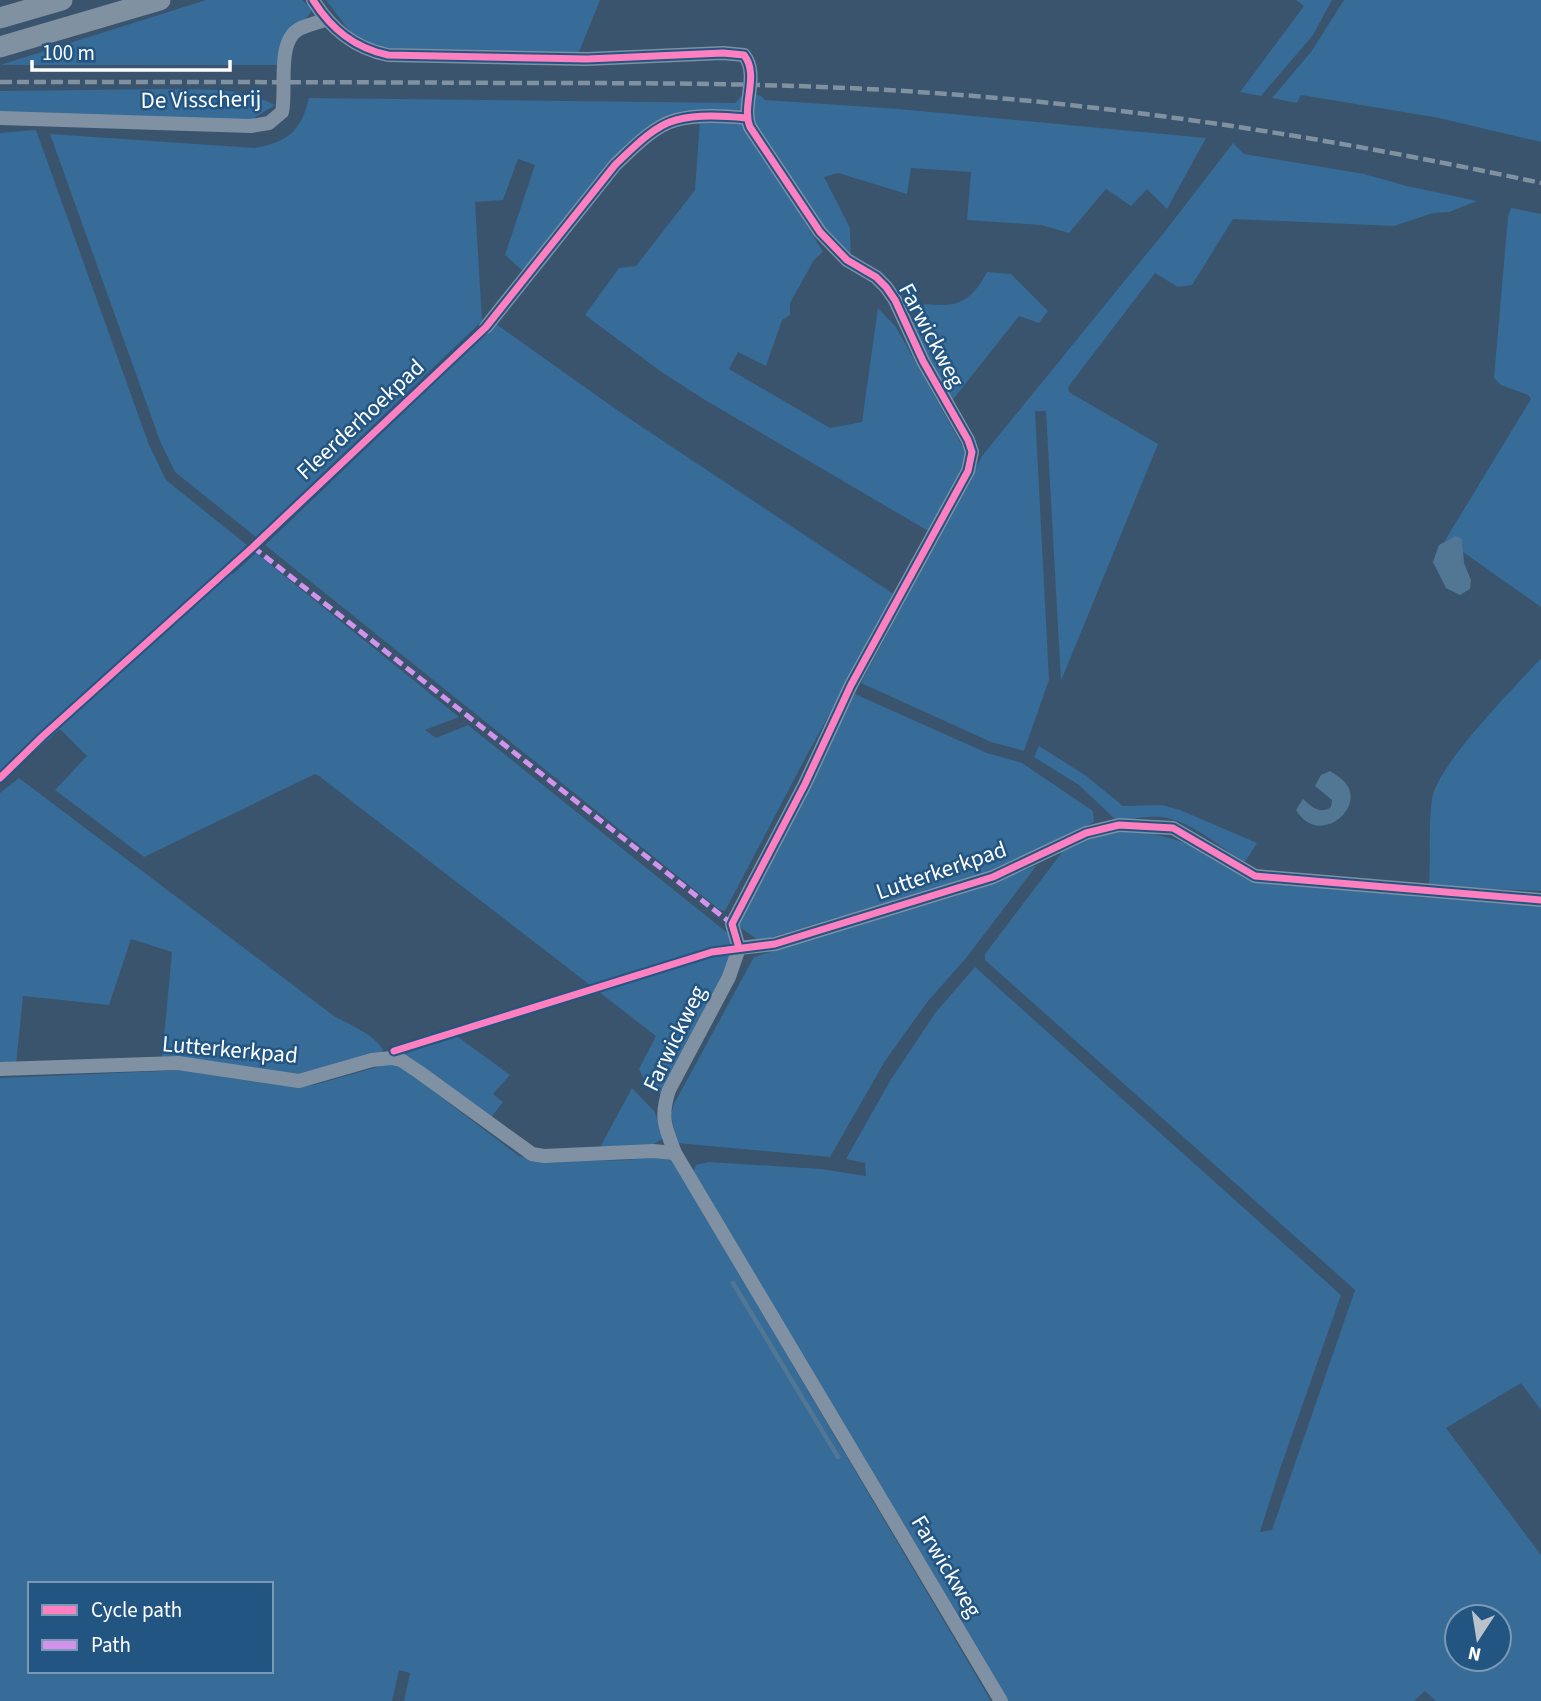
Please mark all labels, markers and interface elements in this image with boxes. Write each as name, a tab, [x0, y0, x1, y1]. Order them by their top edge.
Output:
scale bar	[32, 28, 229, 72]
text: 100 m	[42, 38, 95, 68]
street label: De Visscherij	[140, 82, 262, 117]
street label: Farwickweg	[890, 277, 973, 394]
street label: Fleerderhoekpad	[289, 351, 432, 488]
street label: Lutterkerkpad	[871, 833, 1011, 908]
street label: Farwickweg	[635, 979, 714, 1097]
street label: Lutterkerkpad	[161, 1027, 299, 1072]
street label: Farwickweg	[903, 1509, 990, 1624]
legend	[28, 1582, 273, 1673]
text: Cycle path	[91, 1595, 182, 1625]
north arrow	[1443, 1603, 1513, 1673]
text: Path	[91, 1630, 131, 1660]
text: N	[1466, 1639, 1484, 1668]

